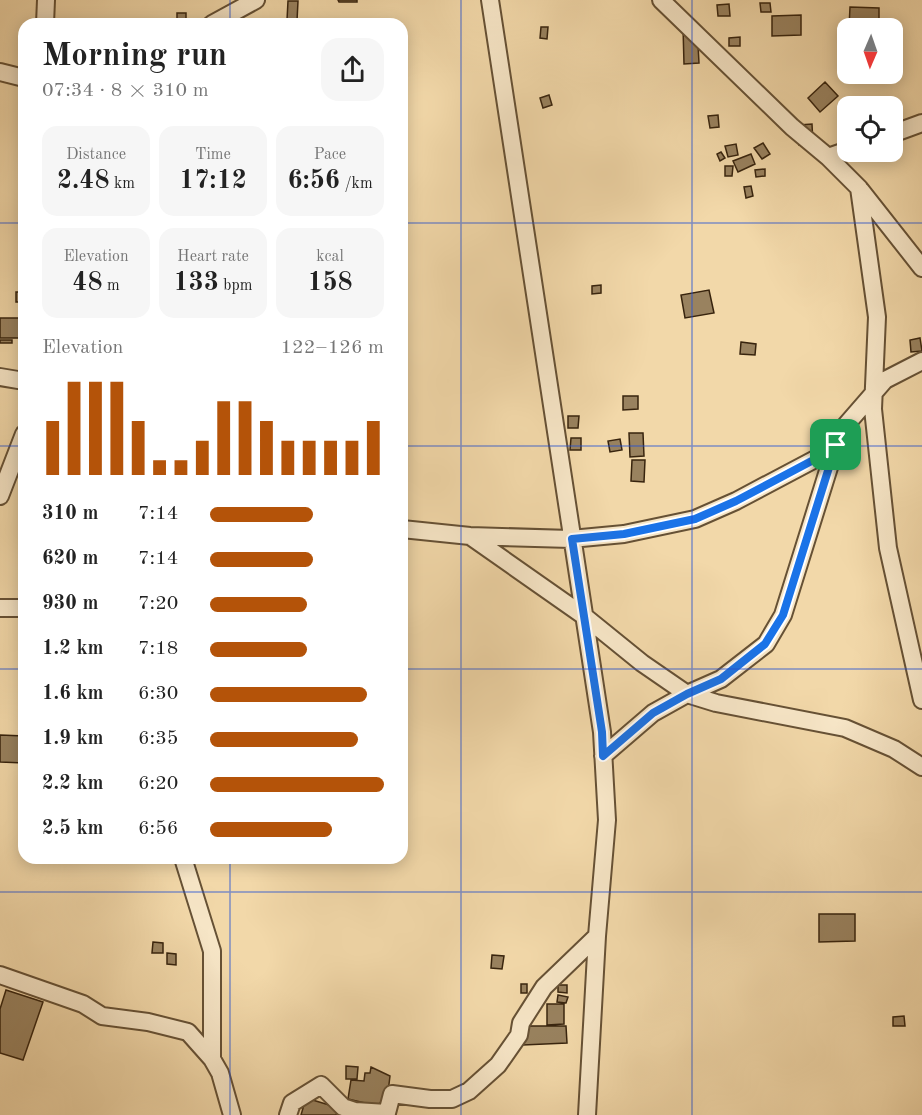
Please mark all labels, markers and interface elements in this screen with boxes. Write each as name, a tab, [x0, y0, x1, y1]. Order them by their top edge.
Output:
north arrow	[837, 18, 903, 84]
map controls	[837, 18, 903, 162]
button: share	[321, 38, 384, 101]
text: Morning run	[42, 40, 227, 73]
text: 07:34 · 8 × 310 m	[42, 81, 209, 101]
button: locate	[837, 96, 903, 162]
text: Distance	[66, 147, 126, 163]
text: Time	[195, 147, 231, 163]
text: Pace	[314, 147, 346, 163]
text: 2.48	[57, 168, 110, 194]
text: 17:12	[179, 168, 247, 194]
text: 6:56	[287, 168, 340, 194]
text: km	[110, 176, 135, 192]
text: /km	[340, 176, 373, 192]
text: Elevation	[63, 249, 129, 265]
text: Heart rate	[177, 249, 249, 265]
text: kcal	[316, 249, 344, 265]
text: 48	[72, 270, 102, 296]
text: 133	[174, 270, 219, 296]
text: 158	[307, 270, 353, 296]
text: m	[102, 278, 120, 294]
text: bpm	[219, 278, 252, 294]
text: Elevation	[42, 338, 123, 358]
text: 122–126 m	[281, 338, 384, 358]
pin	[810, 419, 861, 470]
icon: arrive	[819, 428, 852, 461]
text: 310 m	[42, 504, 98, 524]
text: 7:14	[138, 504, 178, 524]
text: 620 m	[42, 549, 98, 569]
text: 7:14	[138, 549, 178, 569]
text: 930 m	[42, 594, 98, 614]
text: 7:20	[138, 594, 178, 614]
text: 1.2 km	[42, 639, 104, 659]
text: 7:18	[138, 639, 178, 659]
text: 1.6 km	[42, 684, 104, 704]
text: 6:30	[138, 684, 178, 704]
text: 1.9 km	[42, 729, 104, 749]
text: 6:35	[138, 729, 178, 749]
text: 2.2 km	[42, 774, 104, 794]
text: 6:20	[138, 774, 178, 794]
text: 2.5 km	[42, 819, 104, 839]
text: 6:56	[138, 819, 178, 839]

